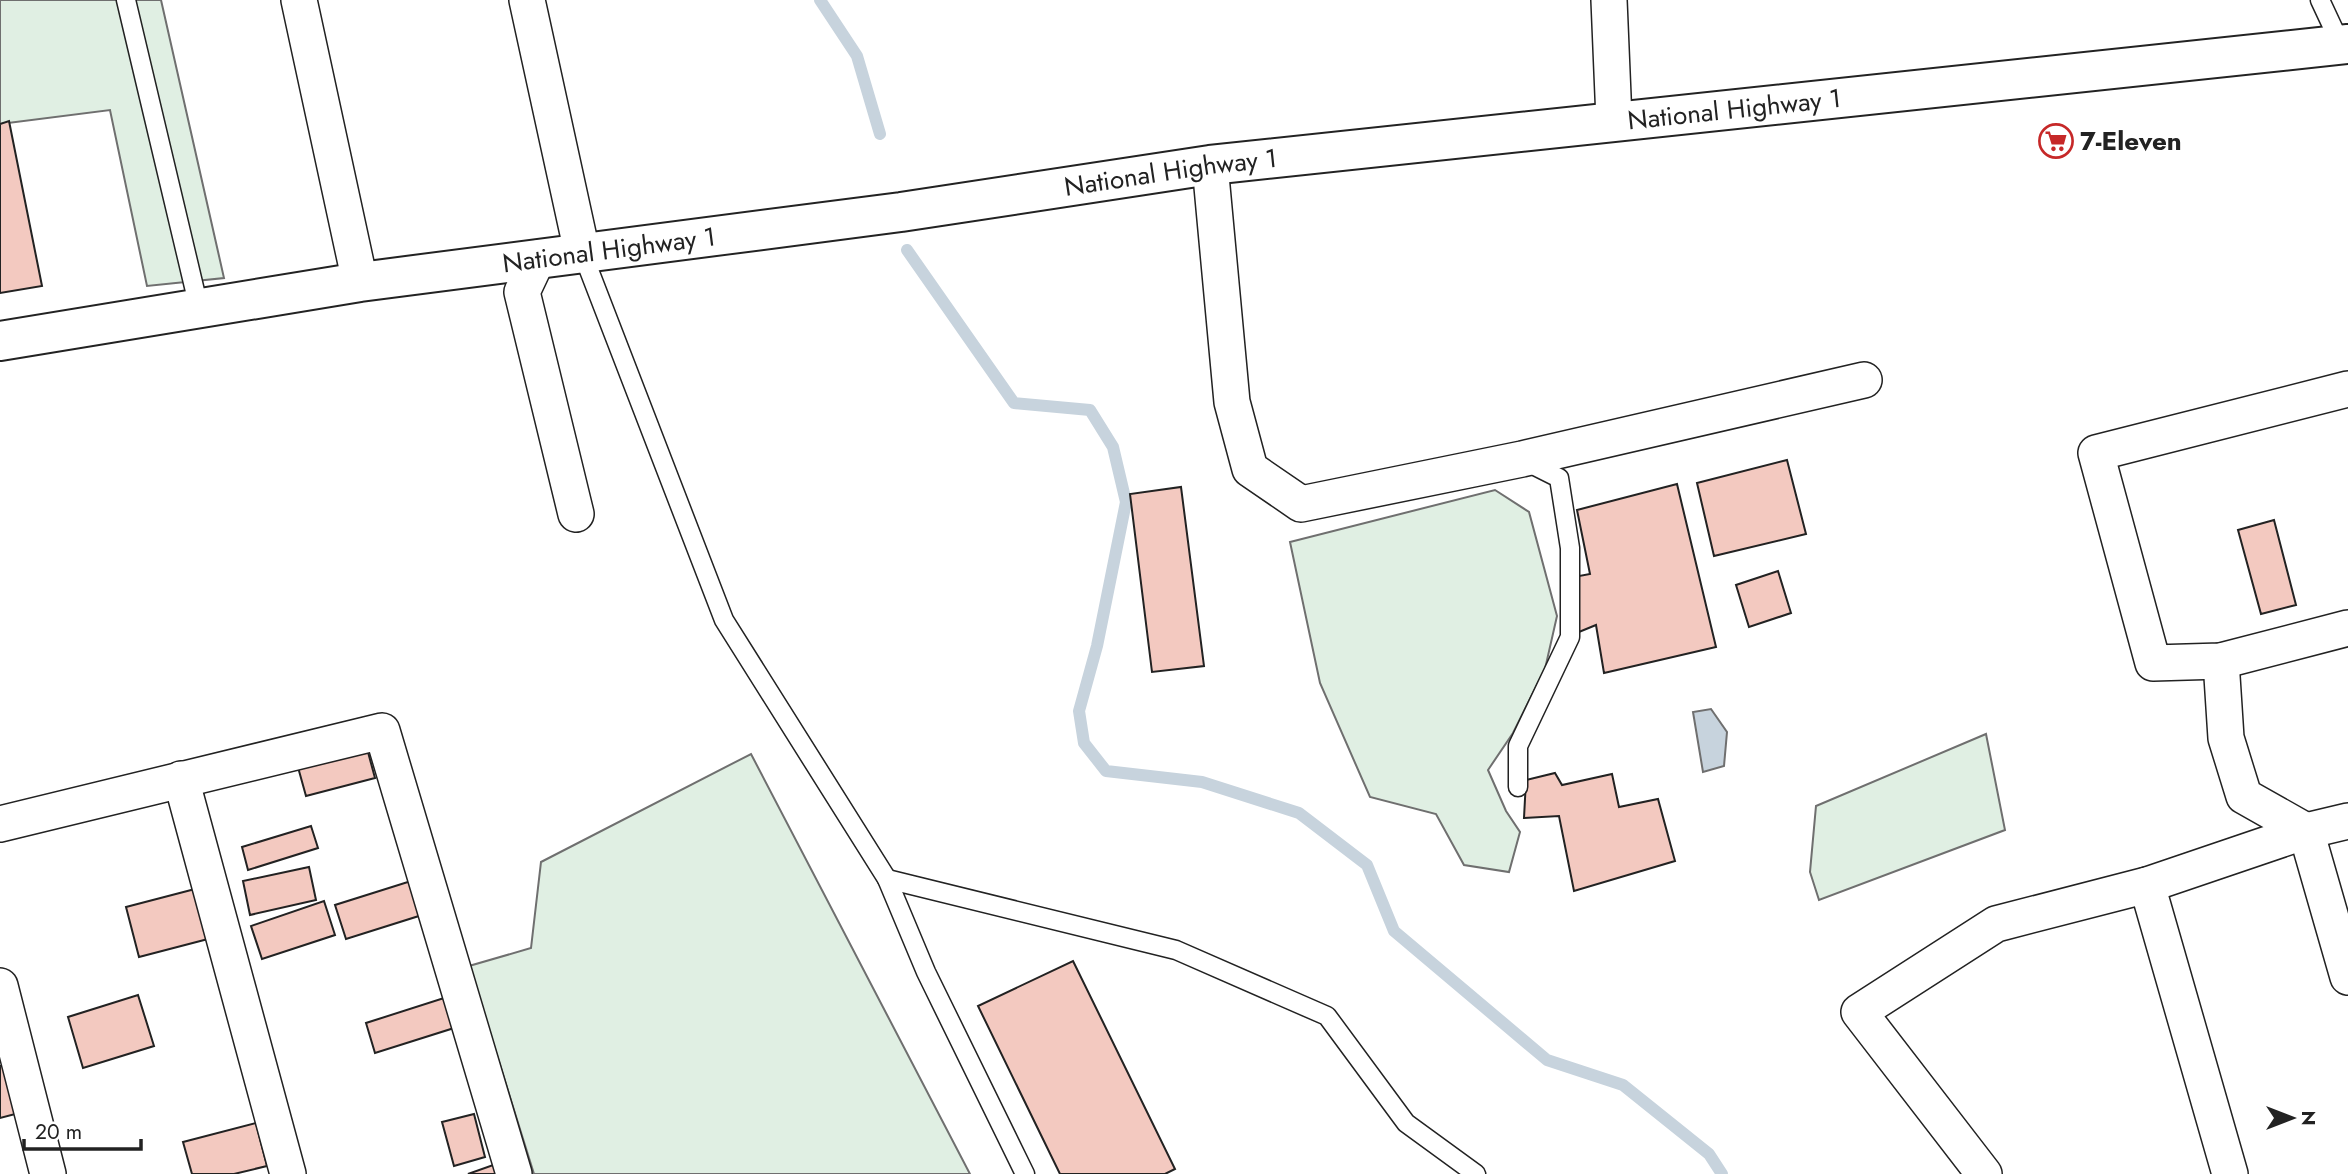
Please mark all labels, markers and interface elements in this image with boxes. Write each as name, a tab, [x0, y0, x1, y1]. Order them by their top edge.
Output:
street label: National Highway 1	[1625, 79, 1843, 140]
supermarket icon: 7-Eleven	[2037, 122, 2075, 160]
place label: 7-Eleven	[2080, 122, 2182, 160]
street label: National Highway 1	[1062, 139, 1279, 206]
street label: National Highway 1	[500, 217, 718, 282]
north arrow	[2257, 1083, 2327, 1153]
scale bar	[24, 1108, 142, 1152]
text: N	[2295, 1110, 2322, 1126]
text: 20 m	[35, 1117, 82, 1147]

